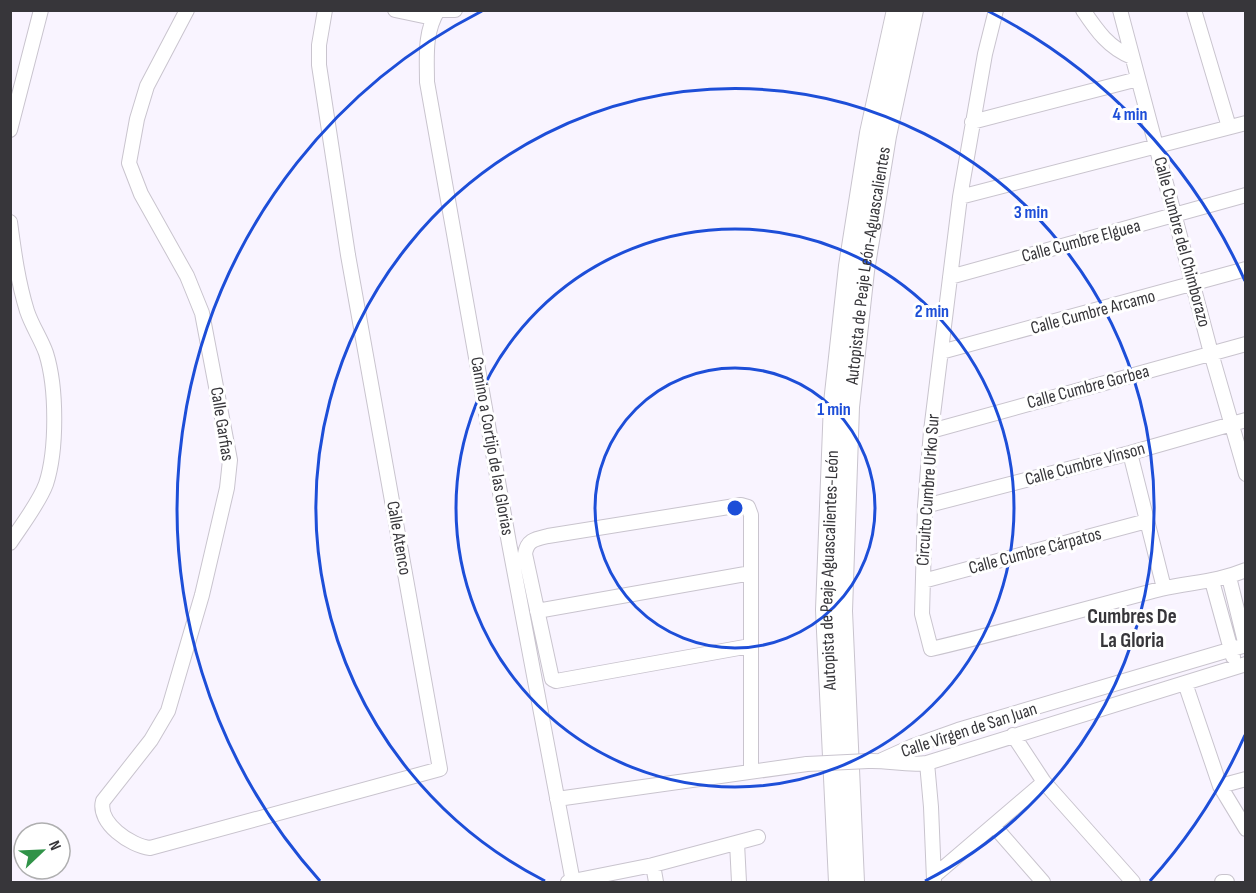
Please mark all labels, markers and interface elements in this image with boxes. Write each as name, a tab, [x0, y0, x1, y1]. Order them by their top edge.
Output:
text: 4 min	[1113, 104, 1147, 125]
street label: Autopista de Peaje León-Aguascalientes	[841, 145, 895, 387]
street label: Calle Cumbre del Chimborazo	[1149, 155, 1215, 329]
text: 3 min	[1014, 202, 1048, 223]
street label: Calle Cumbre Elguea	[1019, 215, 1143, 267]
street label: Calle Cumbre Arcamo	[1028, 285, 1158, 339]
text: 2 min	[915, 301, 949, 322]
street label: Camino a Cortijo de las Glorias	[466, 355, 518, 537]
street label: Calle Cumbre Gorbea	[1025, 361, 1151, 413]
street label: Calle Garfias	[206, 385, 238, 463]
text: 1 min	[817, 399, 851, 420]
street label: Circuito Cumbre Urko Sur	[912, 413, 944, 567]
street label: Calle Cumbre Vinson	[1023, 438, 1147, 490]
street label: Autopista de Peaje Aguascalientes-León	[815, 450, 843, 692]
centre of rings	[725, 498, 745, 518]
street label: Calle Atenco	[382, 499, 416, 577]
street label: Calle Cumbre Cárpatos	[966, 523, 1104, 579]
district label: Cumbres De La Gloria	[1087, 604, 1177, 653]
street label: Calle Virgen de San Juan	[898, 698, 1040, 762]
north arrow	[12, 821, 72, 881]
text: N	[44, 838, 65, 853]

